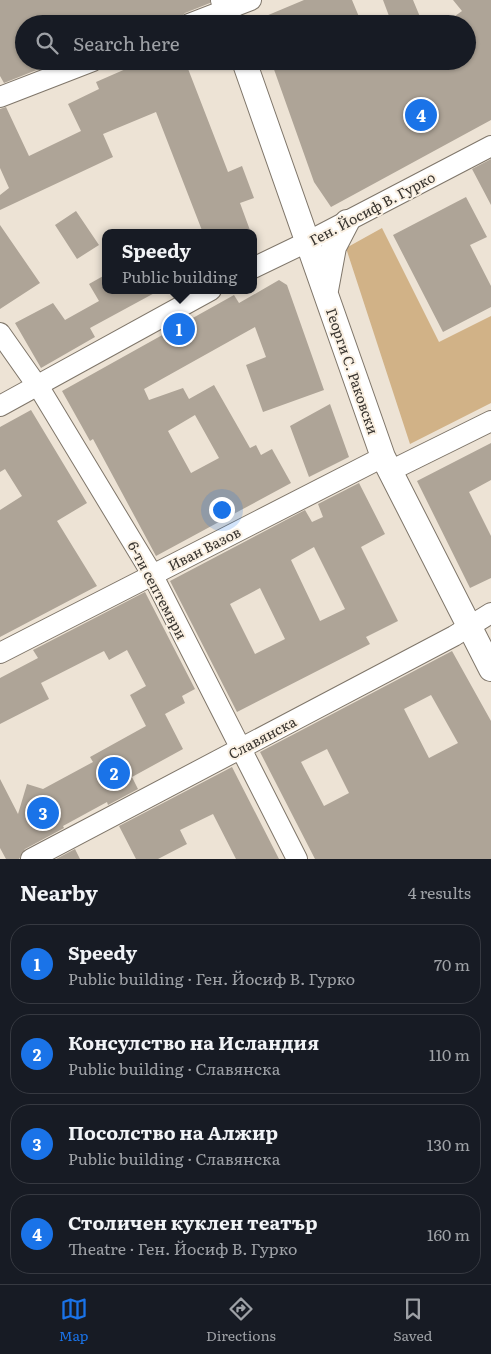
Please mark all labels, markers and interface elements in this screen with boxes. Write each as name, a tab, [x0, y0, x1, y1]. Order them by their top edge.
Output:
search box	[15, 15, 476, 70]
icon: search	[33, 29, 61, 57]
text: Search here	[73, 29, 180, 57]
pin: 4	[405, 96, 437, 134]
street label: Ген. Йосиф В. Гурко	[306, 166, 438, 250]
popup	[102, 229, 257, 294]
text: Speedy	[122, 236, 191, 264]
text: Public building	[122, 264, 237, 288]
street label: Георги С. Раковски	[322, 305, 384, 437]
pin: 1	[163, 310, 195, 348]
your location	[209, 497, 235, 523]
street label: Иван Вазов	[164, 521, 244, 575]
street label: 6-ти септември	[124, 537, 192, 643]
street label: Славянска	[225, 711, 300, 763]
pin: 2	[98, 754, 130, 792]
pin: 3	[27, 794, 59, 832]
text: Nearby	[20, 876, 98, 907]
text: 4 results	[408, 880, 471, 904]
text: Speedy	[68, 938, 137, 966]
text: 1	[34, 952, 40, 976]
text: 70 m	[434, 952, 470, 976]
text: Public building · Ген. Йосиф В. Гурко	[68, 966, 355, 990]
text: Консулство на Исландия	[68, 1028, 319, 1056]
text: 2	[33, 1042, 41, 1066]
text: 110 m	[429, 1042, 470, 1066]
text: Public building · Славянска	[68, 1056, 280, 1080]
text: Посолство на Алжир	[68, 1118, 278, 1146]
text: 3	[33, 1132, 41, 1156]
text: 130 m	[427, 1132, 470, 1156]
text: Public building · Славянска	[68, 1146, 280, 1170]
text: Столичен куклен театър	[68, 1208, 317, 1236]
text: 4	[32, 1222, 42, 1246]
text: 160 m	[427, 1222, 470, 1246]
text: Theatre · Ген. Йосиф В. Гурко	[68, 1236, 297, 1260]
tab: Map	[59, 1295, 89, 1345]
tab: Directions	[206, 1295, 276, 1345]
tab: Saved	[393, 1295, 432, 1345]

